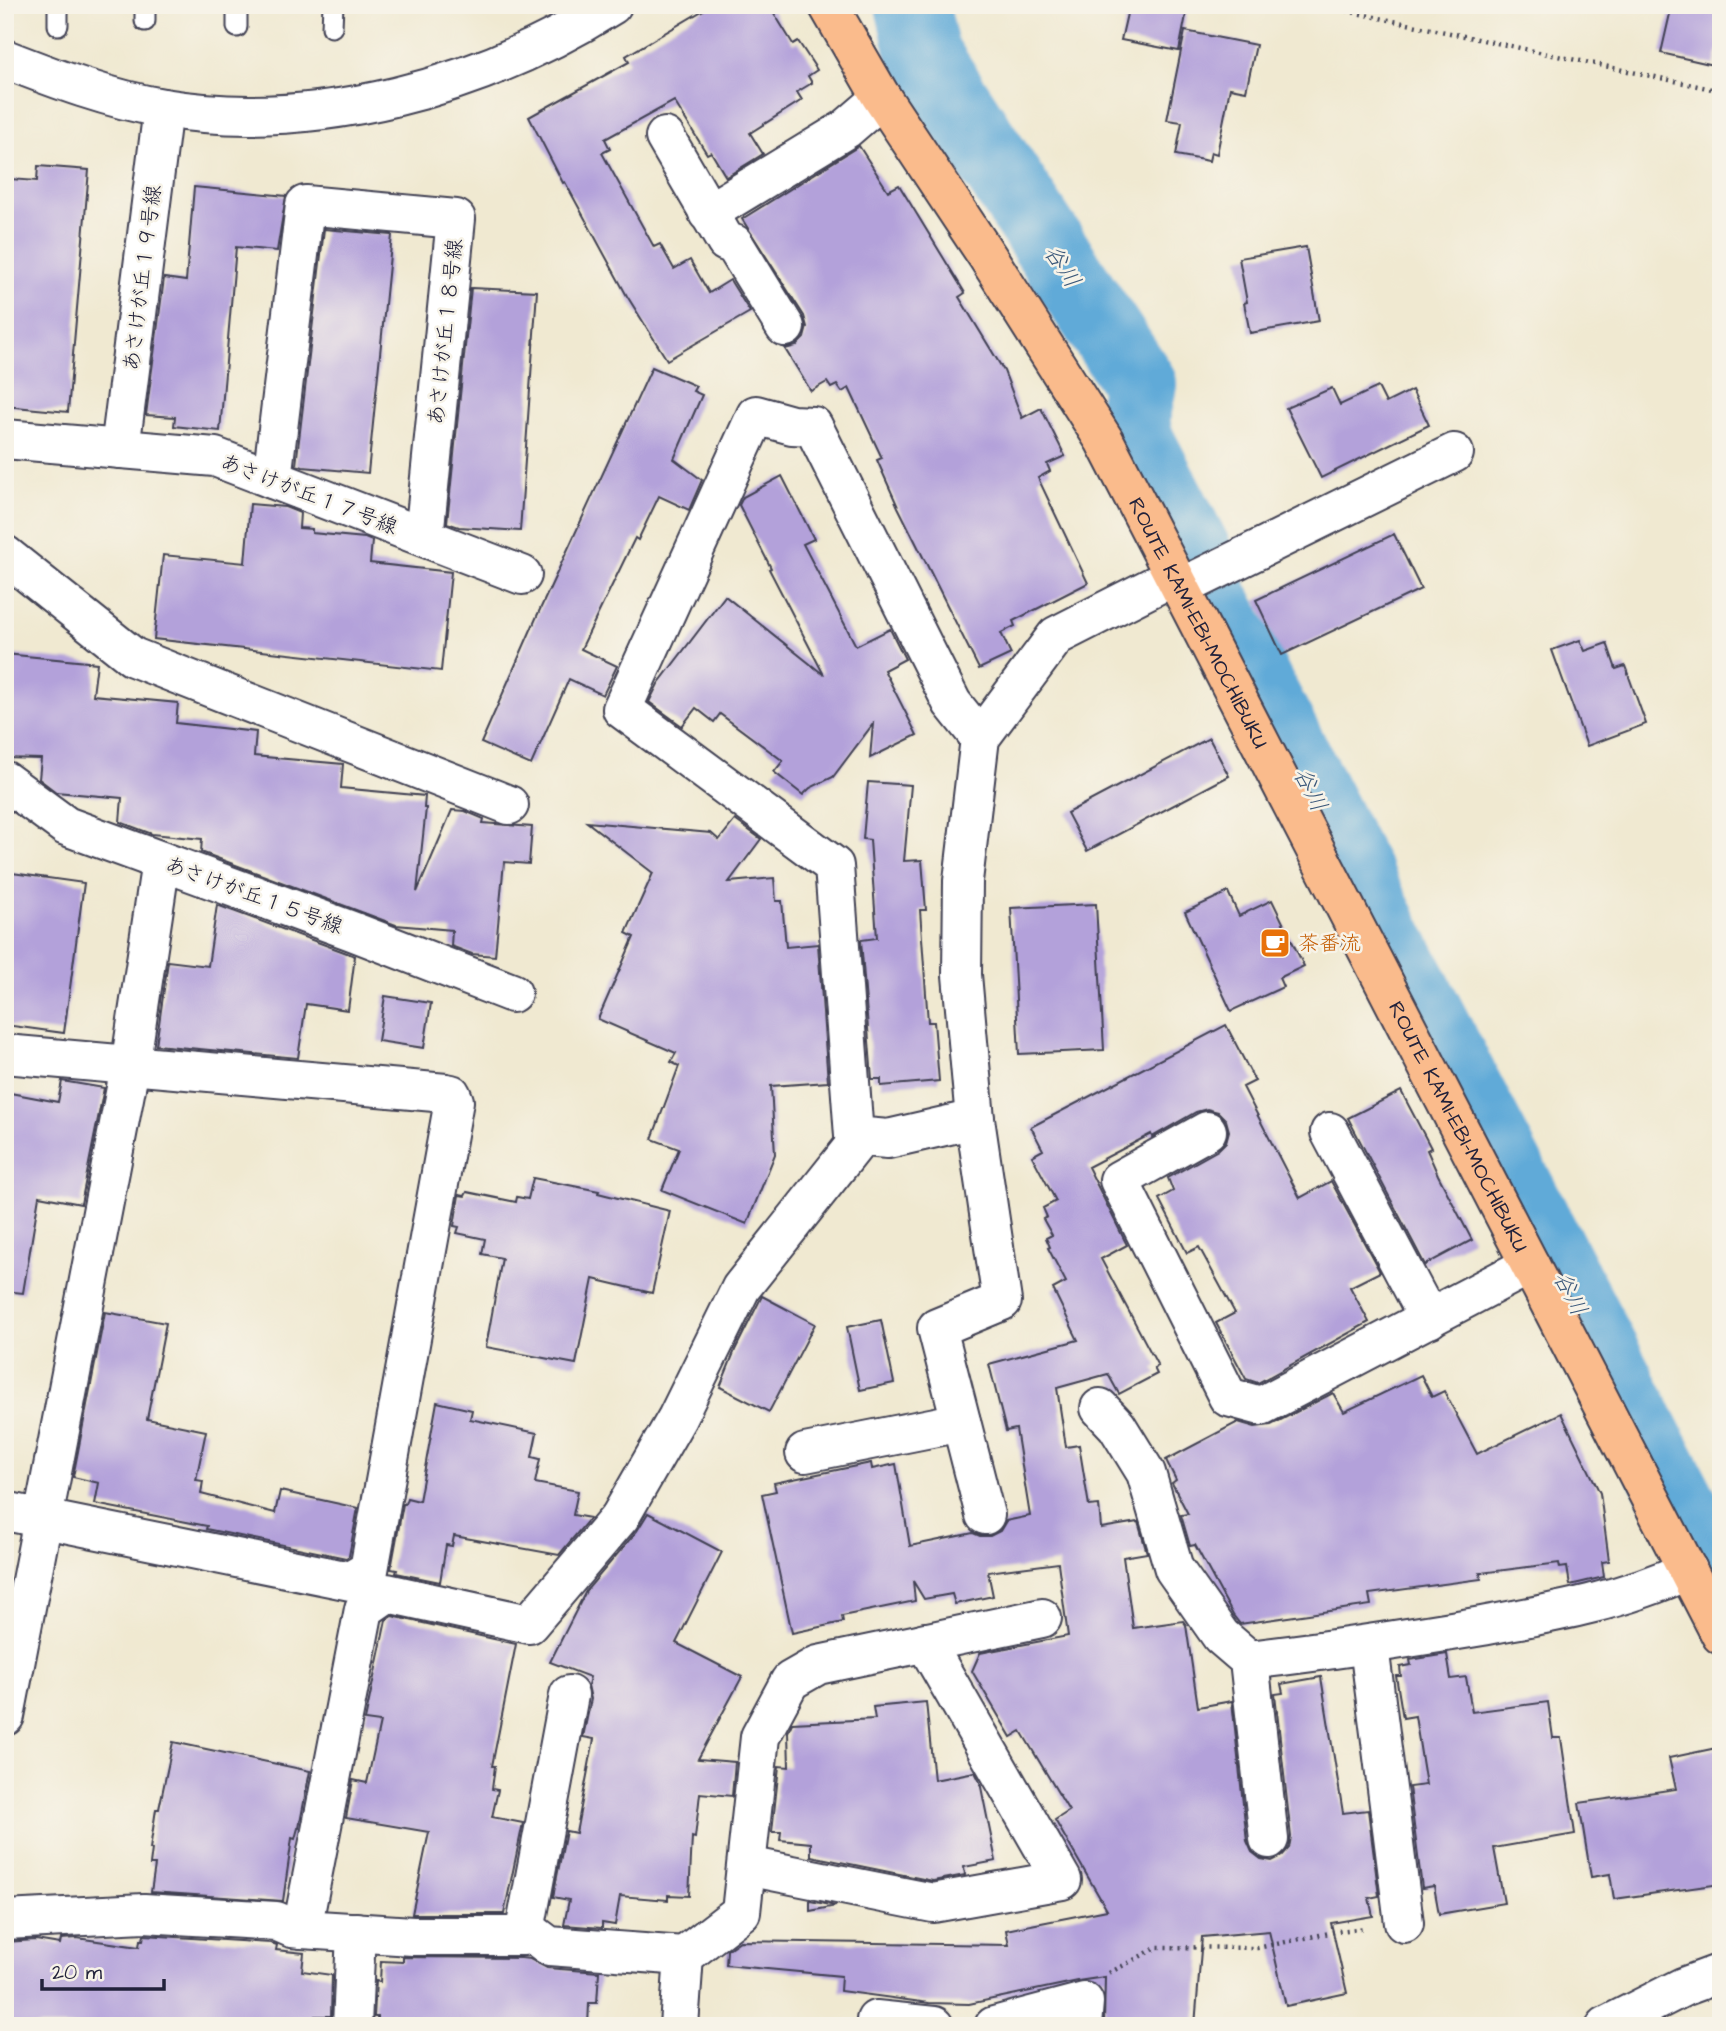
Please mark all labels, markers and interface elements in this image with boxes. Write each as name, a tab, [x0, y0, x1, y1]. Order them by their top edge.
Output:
street label: あさけが丘１９号線	[117, 183, 168, 373]
street label: あさけが丘１８号線	[421, 237, 470, 427]
water label: 谷川	[1036, 239, 1088, 295]
street label: あさけが丘１７号線	[216, 447, 402, 542]
street label: ROUTE KAMI-EBI-MOCHIBUKU	[1121, 493, 1275, 753]
water label: 谷川	[1285, 762, 1335, 817]
street label: あさけが丘１５号線	[161, 850, 347, 941]
cafe icon: 茶番流	[1258, 926, 1292, 960]
place label: 茶番流	[1298, 929, 1361, 958]
street label: ROUTE KAMI-EBI-MOCHIBUKU	[1381, 996, 1535, 1257]
water label: 谷川	[1545, 1266, 1595, 1321]
scale bar	[42, 1947, 164, 1991]
text: 20 m	[52, 1958, 103, 1987]

